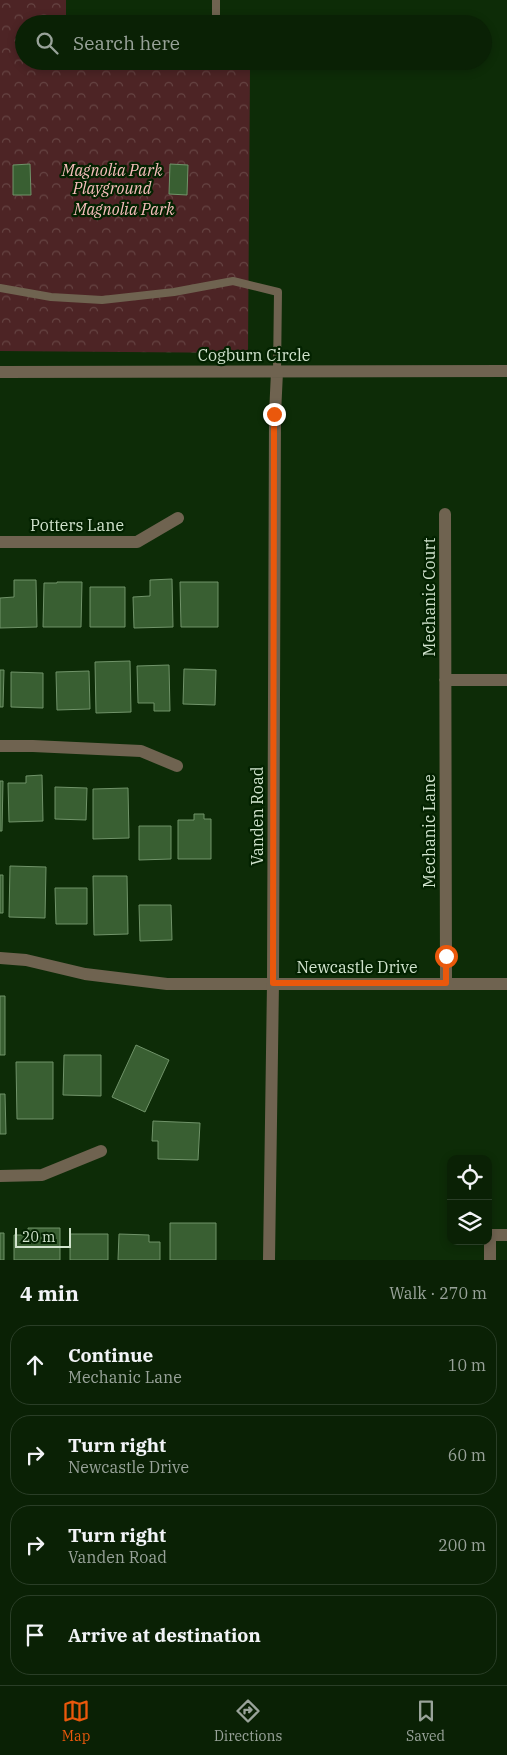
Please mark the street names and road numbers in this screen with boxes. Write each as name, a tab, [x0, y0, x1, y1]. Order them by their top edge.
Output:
street label: Cogburn Circle	[198, 345, 310, 365]
street label: Potters Lane	[30, 515, 124, 535]
street label: Mechanic Court	[419, 537, 439, 656]
street label: Vanden Road	[247, 766, 267, 865]
street label: Mechanic Lane	[419, 774, 439, 888]
street label: Newcastle Drive	[296, 957, 418, 977]

